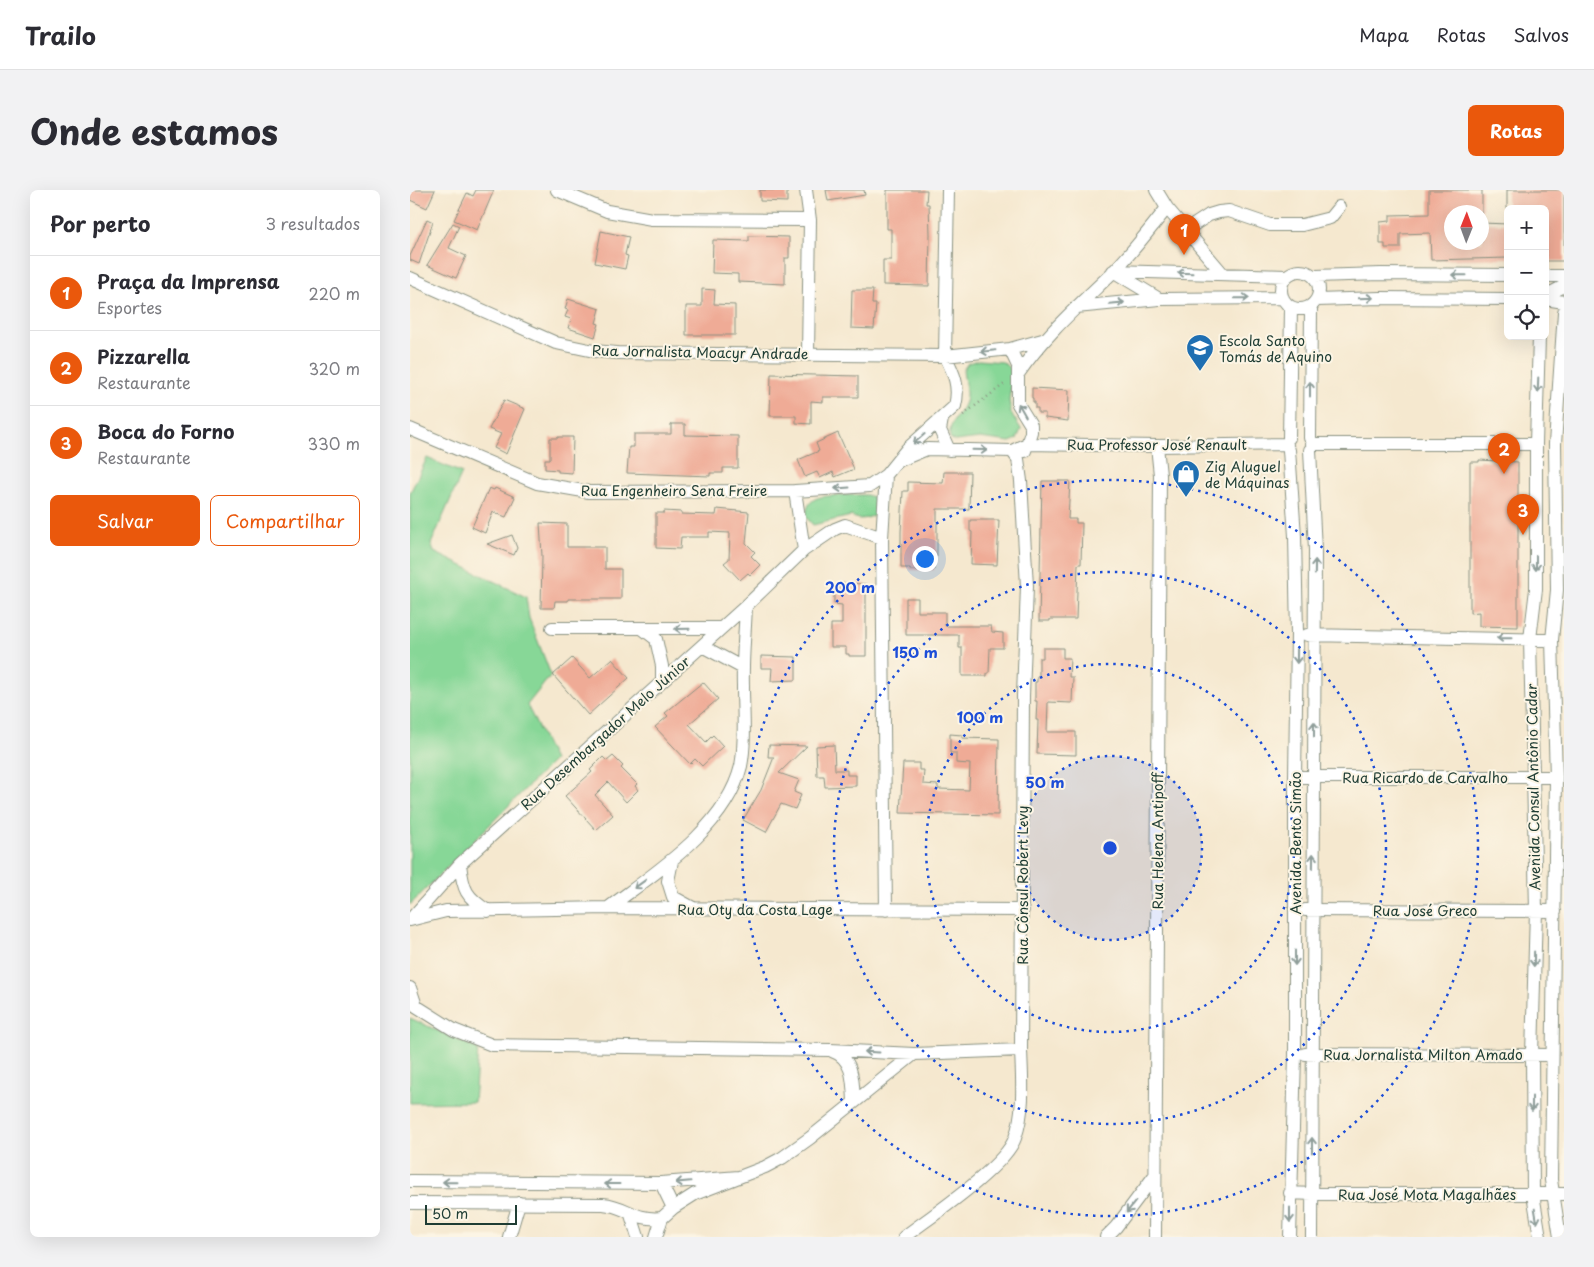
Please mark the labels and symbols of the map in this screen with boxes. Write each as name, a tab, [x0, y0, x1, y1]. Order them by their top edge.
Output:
north arrow	[1444, 205, 1489, 250]
pin: 1	[1168, 214, 1200, 255]
one-way arrow	[1177, 269, 1193, 278]
one-way arrow	[1451, 270, 1468, 280]
one-way arrow	[1234, 293, 1250, 303]
one-way arrow	[1358, 294, 1374, 303]
one-way arrow	[1109, 298, 1125, 308]
place label: Escola Santo Tomás de Aquino	[1219, 330, 1332, 367]
school or university icon: Escola Santo Tomás de Aquino	[1185, 333, 1215, 372]
street label: Rua Jornalista Moacyr Andrade	[592, 340, 808, 364]
one-way arrow	[980, 346, 996, 356]
one-way arrow	[1533, 377, 1542, 393]
one-way arrow	[1306, 382, 1315, 398]
one-way arrow	[1016, 404, 1026, 418]
one-way arrow	[912, 433, 925, 444]
pin: 2	[1488, 433, 1520, 474]
street label: Rua Professor José Renault	[1067, 434, 1247, 455]
one-way arrow	[972, 445, 988, 455]
place label: Zig Aluguel de Máquinas	[1205, 456, 1289, 493]
shop icon: Zig Aluguel de Máquinas	[1171, 459, 1201, 498]
street label: Rua Engenheiro Sena Freire	[581, 480, 767, 501]
one-way arrow	[834, 484, 850, 493]
pin: 3	[1507, 494, 1539, 535]
your location	[912, 546, 938, 572]
one-way arrow	[1531, 554, 1541, 571]
one-way arrow	[1310, 559, 1320, 575]
text: 200 m	[825, 575, 875, 598]
one-way arrow	[674, 624, 690, 633]
one-way arrow	[1496, 634, 1512, 643]
text: 150 m	[892, 640, 938, 663]
one-way arrow	[1292, 648, 1302, 664]
street label: Rua Desembargador Melo Júnior	[516, 651, 695, 815]
street label: Avenida Consul Antônio Cadar	[1521, 683, 1545, 891]
text: 100 m	[957, 705, 1003, 728]
one-way arrow	[1309, 721, 1319, 738]
street label: Rua Ricardo de Carvalho	[1342, 767, 1508, 788]
text: 50 m	[1026, 770, 1064, 793]
street label: Rua Helena Antipoff	[1147, 771, 1168, 910]
street label: Avenida Bento Simão	[1285, 771, 1306, 914]
street label: Rua Cônsul Robert Levy	[1012, 805, 1033, 965]
centre of rings	[1101, 839, 1119, 857]
one-way arrow	[1308, 854, 1318, 870]
one-way arrow	[633, 879, 647, 889]
street label: Rua Oty da Costa Lage	[677, 899, 833, 920]
street label: Rua José Greco	[1373, 900, 1478, 921]
one-way arrow	[1290, 950, 1300, 966]
one-way arrow	[1530, 951, 1539, 967]
street label: Rua Jornalista Milton Amado	[1323, 1044, 1523, 1065]
one-way arrow	[864, 1047, 880, 1056]
one-way arrow	[1527, 1096, 1537, 1112]
one-way arrow	[1307, 1138, 1317, 1154]
one-way arrow	[442, 1177, 458, 1187]
one-way arrow	[675, 1177, 691, 1186]
one-way arrow	[604, 1179, 620, 1189]
street label: Rua José Mota Magalhães	[1338, 1184, 1516, 1205]
one-way arrow	[1126, 1200, 1137, 1213]
scale bar	[425, 1202, 518, 1225]
one-way arrow	[1285, 1206, 1295, 1223]
one-way arrow	[1532, 1207, 1542, 1223]

